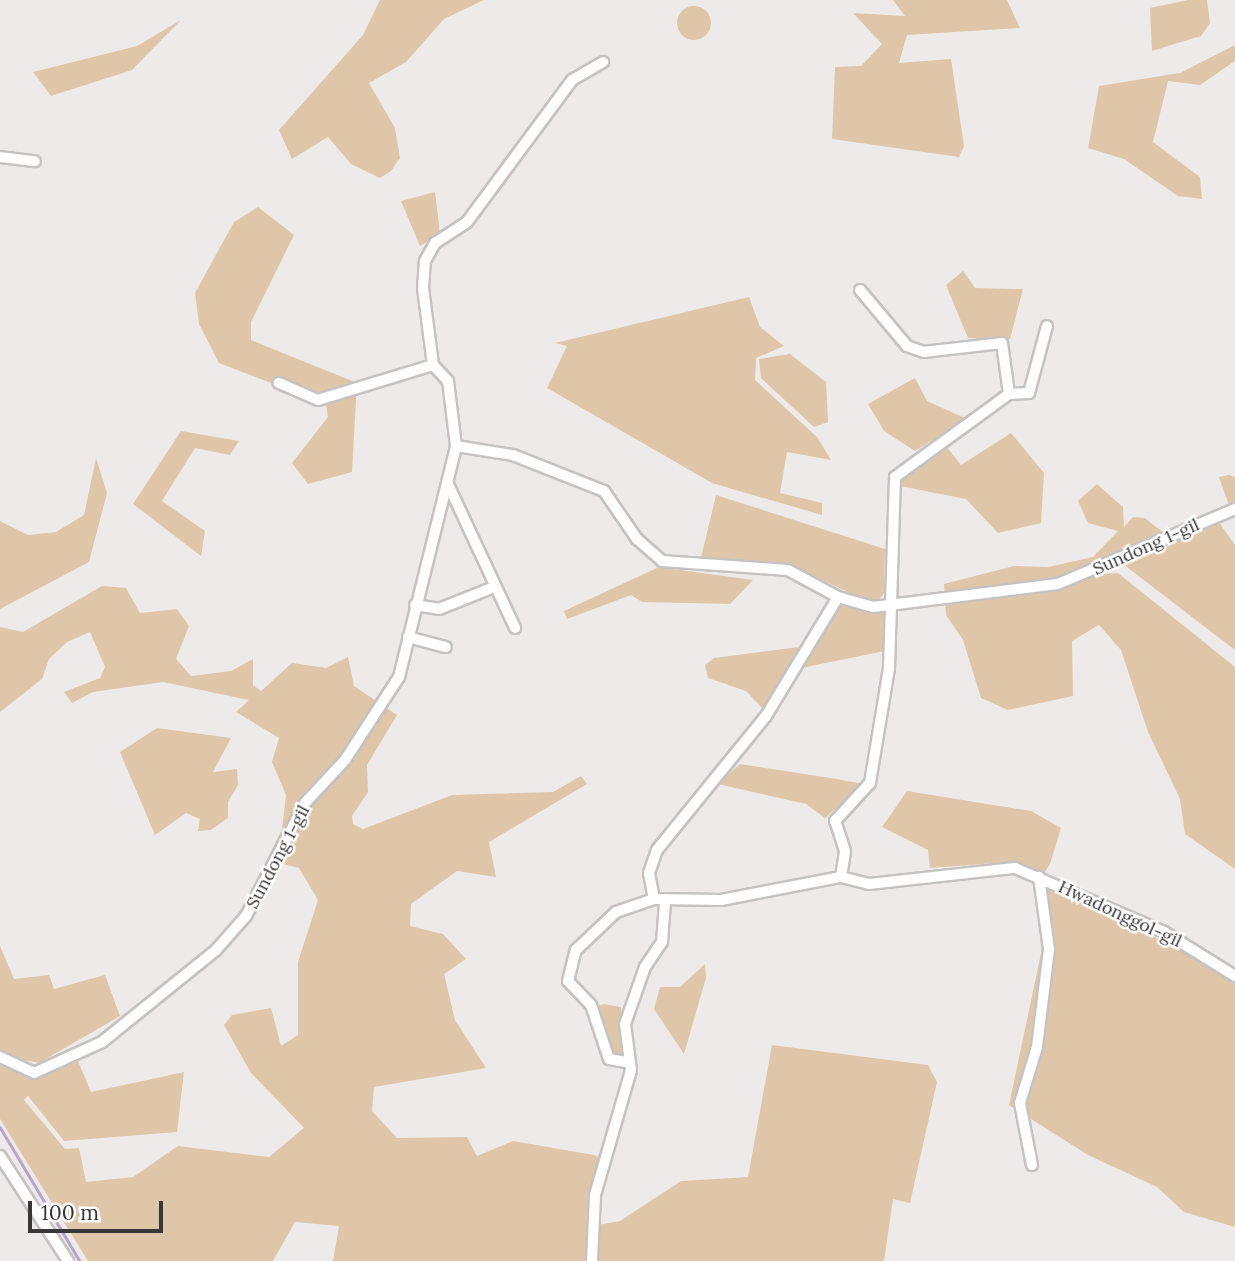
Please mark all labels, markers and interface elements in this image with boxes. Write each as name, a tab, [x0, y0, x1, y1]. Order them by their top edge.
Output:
street label: Sundong 1-gil	[1089, 514, 1203, 580]
street label: Sundong 1-gil	[242, 802, 314, 912]
street label: Hwadonggol-gil	[1055, 876, 1185, 952]
scale bar	[32, 1188, 166, 1232]
text: 100 m	[41, 1199, 99, 1226]

